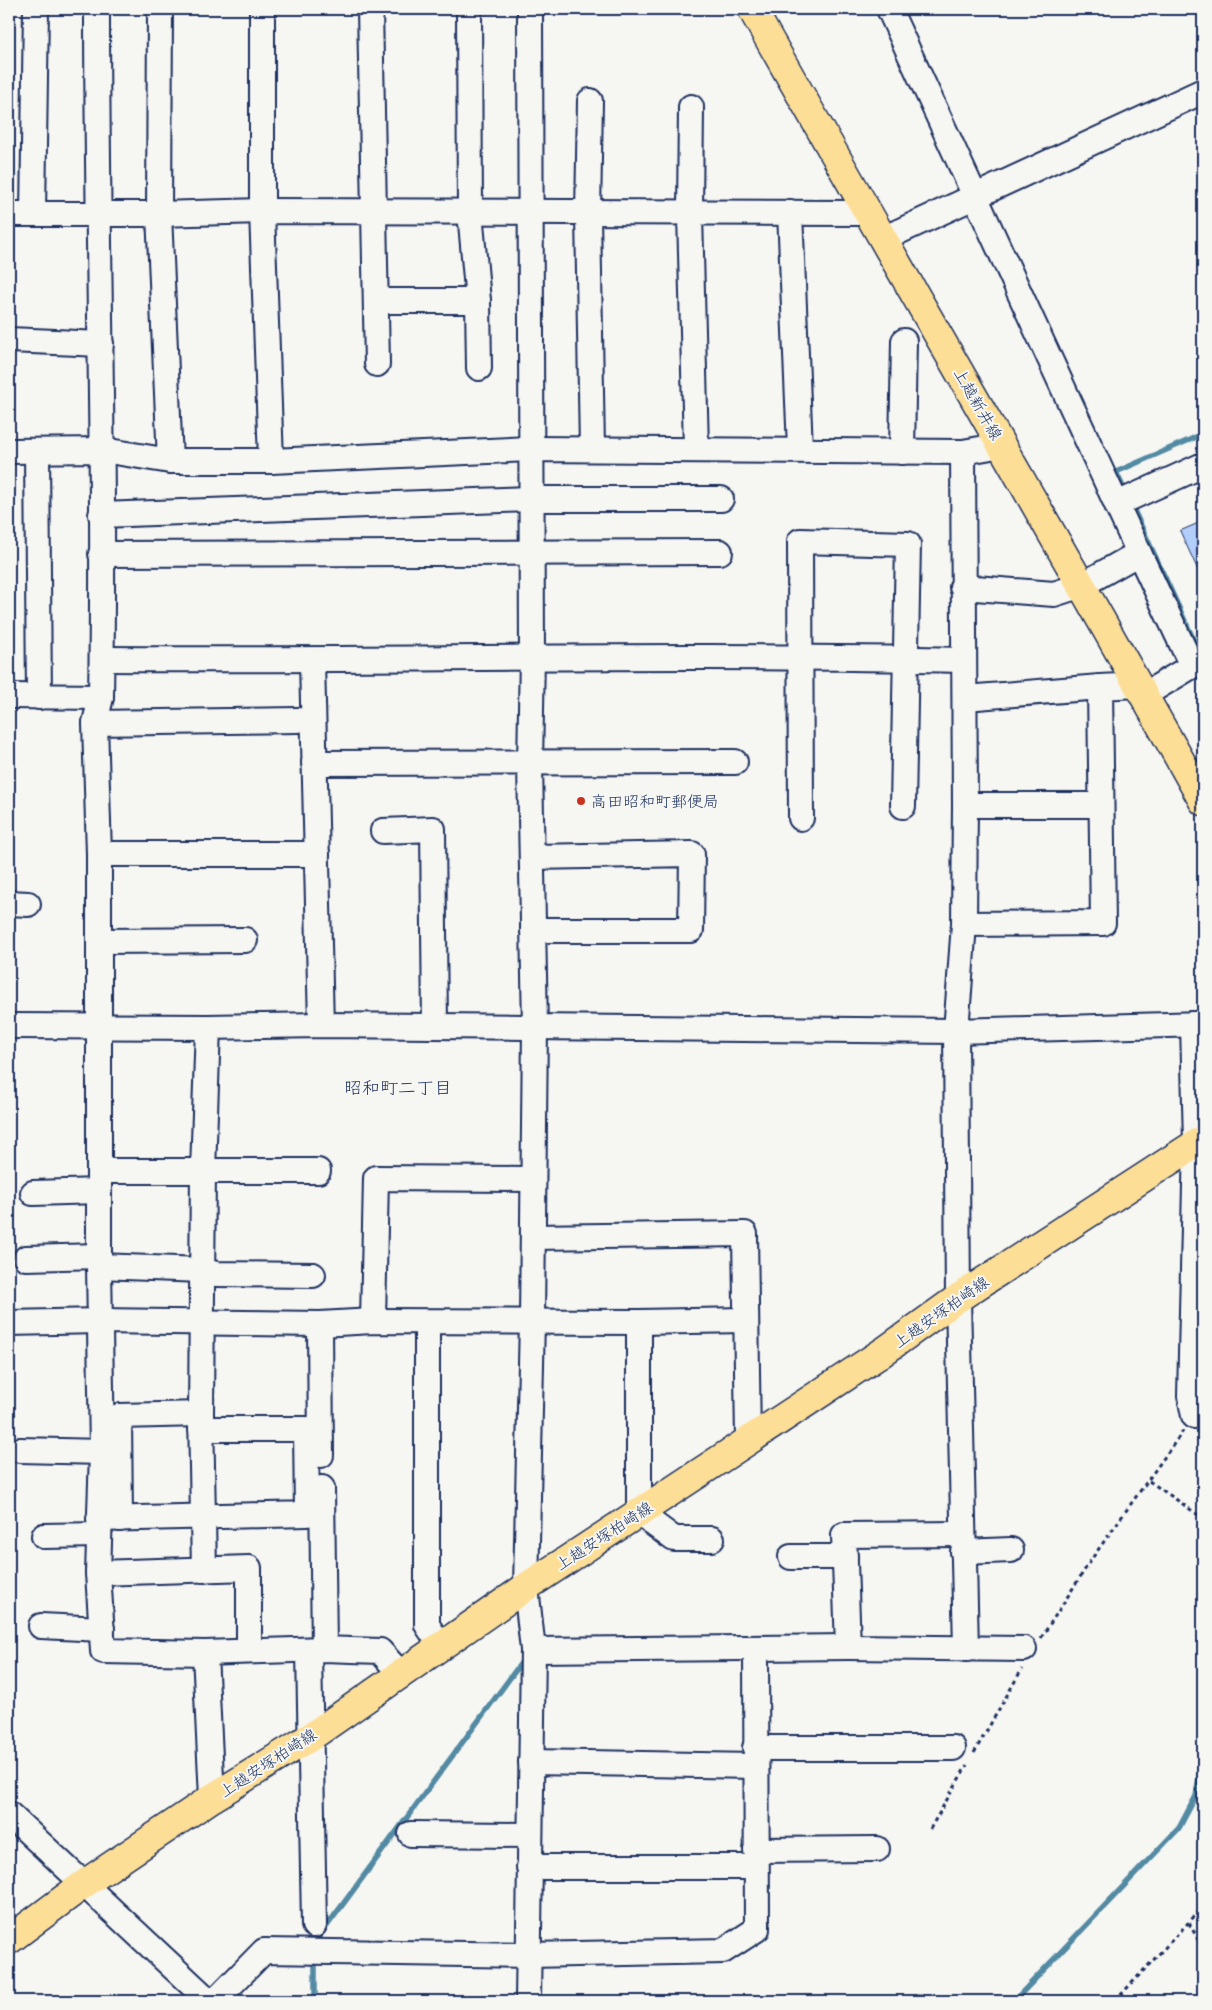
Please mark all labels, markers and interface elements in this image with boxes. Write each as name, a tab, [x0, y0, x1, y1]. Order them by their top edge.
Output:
street label: 上越新井線	[950, 365, 1006, 443]
place label: 高田昭和町郵便局	[591, 792, 719, 811]
marker: 高田昭和町郵便局	[575, 795, 587, 807]
district label: 昭和町二丁目	[344, 1077, 452, 1099]
street label: 上越安塚柏崎線	[890, 1272, 992, 1352]
street label: 上越安塚柏崎線	[552, 1498, 656, 1574]
street label: 上越安塚柏崎線	[216, 1725, 320, 1801]

